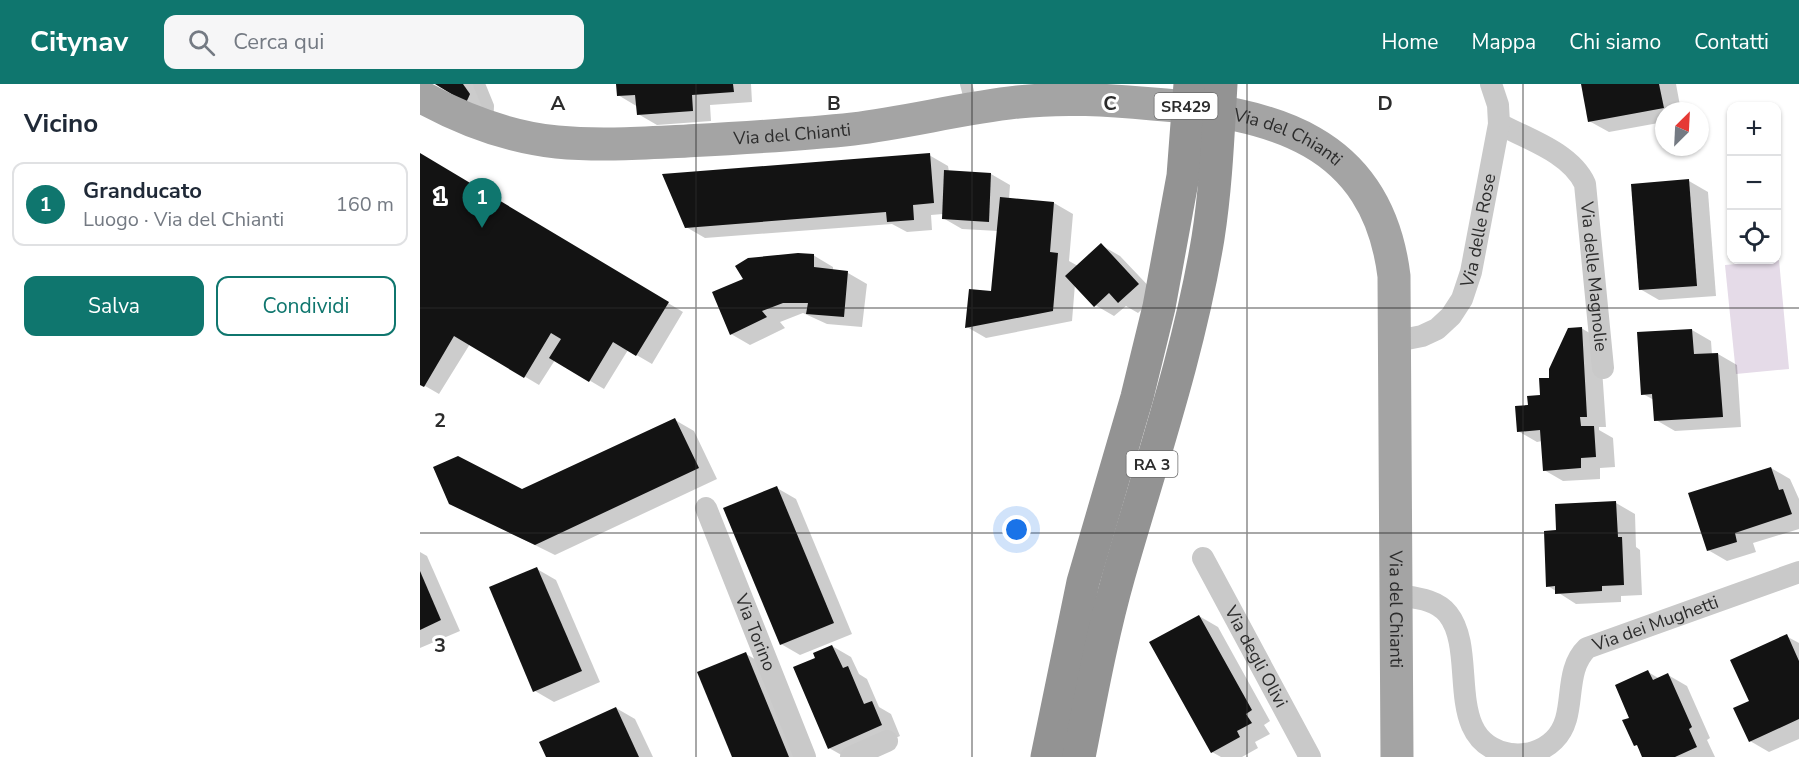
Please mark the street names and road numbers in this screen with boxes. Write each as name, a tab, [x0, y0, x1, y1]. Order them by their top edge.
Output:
road number: SR429	[1154, 93, 1218, 119]
street label: Via del Chianti	[1230, 102, 1348, 171]
street label: Via del Chianti	[732, 117, 852, 150]
street label: Via delle Rose	[1454, 171, 1501, 292]
street label: Via delle Magnolie	[1575, 200, 1613, 353]
road number: RA 3	[1126, 451, 1178, 477]
street label: Via del Chianti	[1384, 550, 1408, 668]
street label: Via Torino	[729, 589, 782, 675]
street label: Via dei Mughetti	[1588, 590, 1722, 657]
street label: Via degli Olivi	[1218, 601, 1293, 712]

